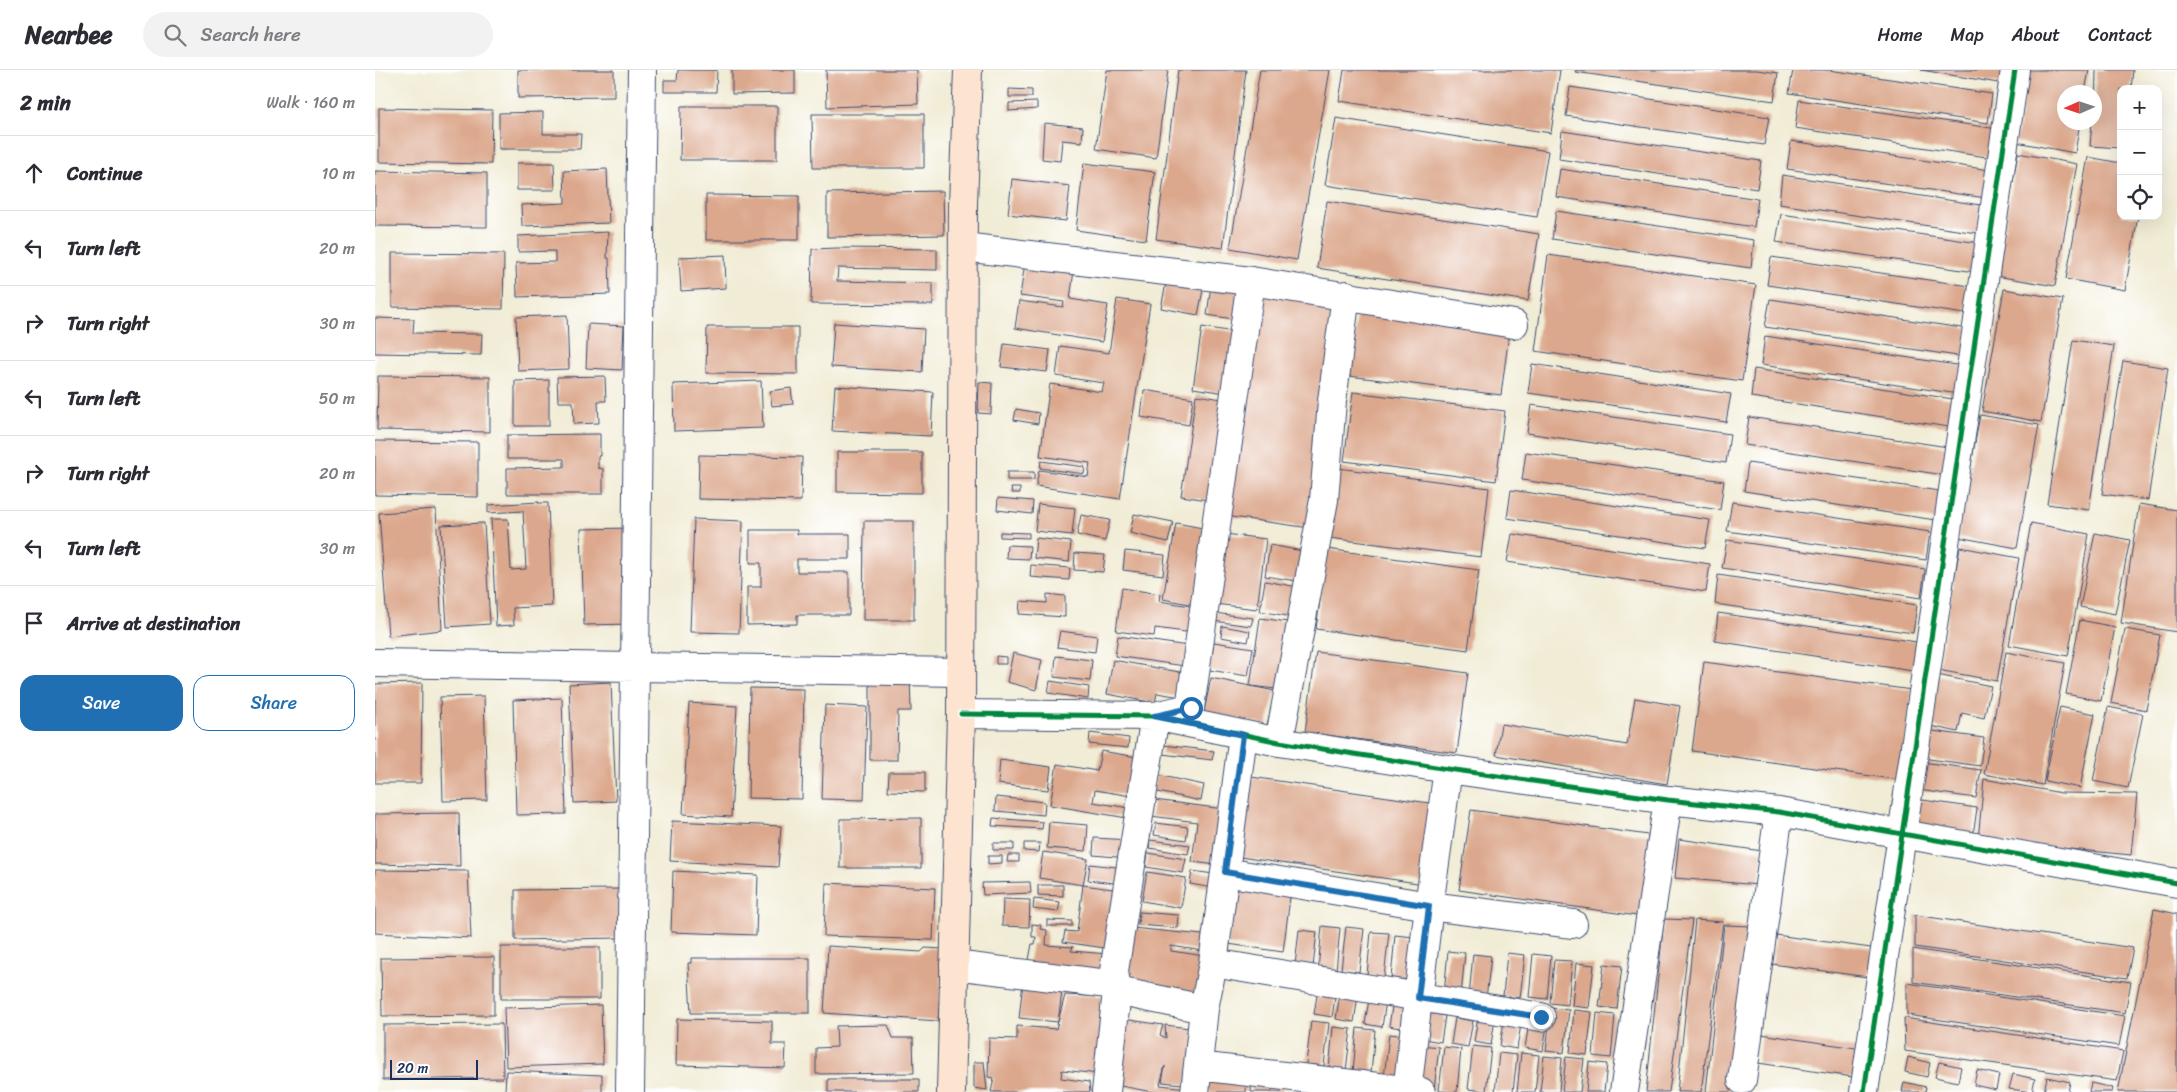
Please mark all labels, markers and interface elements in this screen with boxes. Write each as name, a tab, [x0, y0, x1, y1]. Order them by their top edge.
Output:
search box	[143, 12, 493, 57]
text: Nearbee	[25, 14, 113, 56]
text: Search here	[201, 18, 301, 51]
text: Home	[1878, 19, 1923, 51]
text: Map	[1951, 19, 1984, 51]
text: About	[2012, 19, 2060, 51]
text: Contact	[2088, 19, 2152, 51]
icon: search	[161, 21, 189, 49]
text: 2 min	[20, 84, 71, 122]
north arrow	[2057, 85, 2102, 130]
map controls	[2117, 85, 2162, 220]
button: +	[2117, 85, 2162, 130]
text: Walk · 160 m	[266, 88, 355, 117]
button: −	[2117, 130, 2162, 175]
text: Continue	[67, 157, 143, 190]
icon: ahead	[20, 159, 48, 187]
text: 10 m	[322, 159, 355, 188]
button: locate	[2117, 175, 2162, 220]
text: Turn left	[67, 232, 140, 265]
icon: left	[20, 234, 48, 262]
text: 20 m	[319, 234, 355, 263]
text: Turn right	[67, 307, 149, 340]
icon: right	[20, 309, 48, 337]
text: 30 m	[320, 309, 355, 338]
text: Turn left	[67, 382, 140, 415]
icon: left	[20, 384, 48, 412]
text: 50 m	[319, 384, 355, 413]
text: Turn right	[67, 457, 149, 490]
icon: right	[20, 459, 48, 487]
text: 20 m	[319, 459, 355, 488]
text: Turn left	[67, 532, 140, 565]
icon: left	[20, 534, 48, 562]
text: 30 m	[320, 534, 355, 563]
text: Arrive at destination	[67, 607, 240, 640]
icon: arrive	[20, 609, 48, 637]
button: Save	[20, 675, 183, 731]
button: Share	[193, 675, 355, 731]
route start	[1180, 697, 1203, 720]
route end	[1530, 1006, 1553, 1029]
text: 20 m	[397, 1056, 428, 1081]
scale bar	[390, 1057, 477, 1080]

